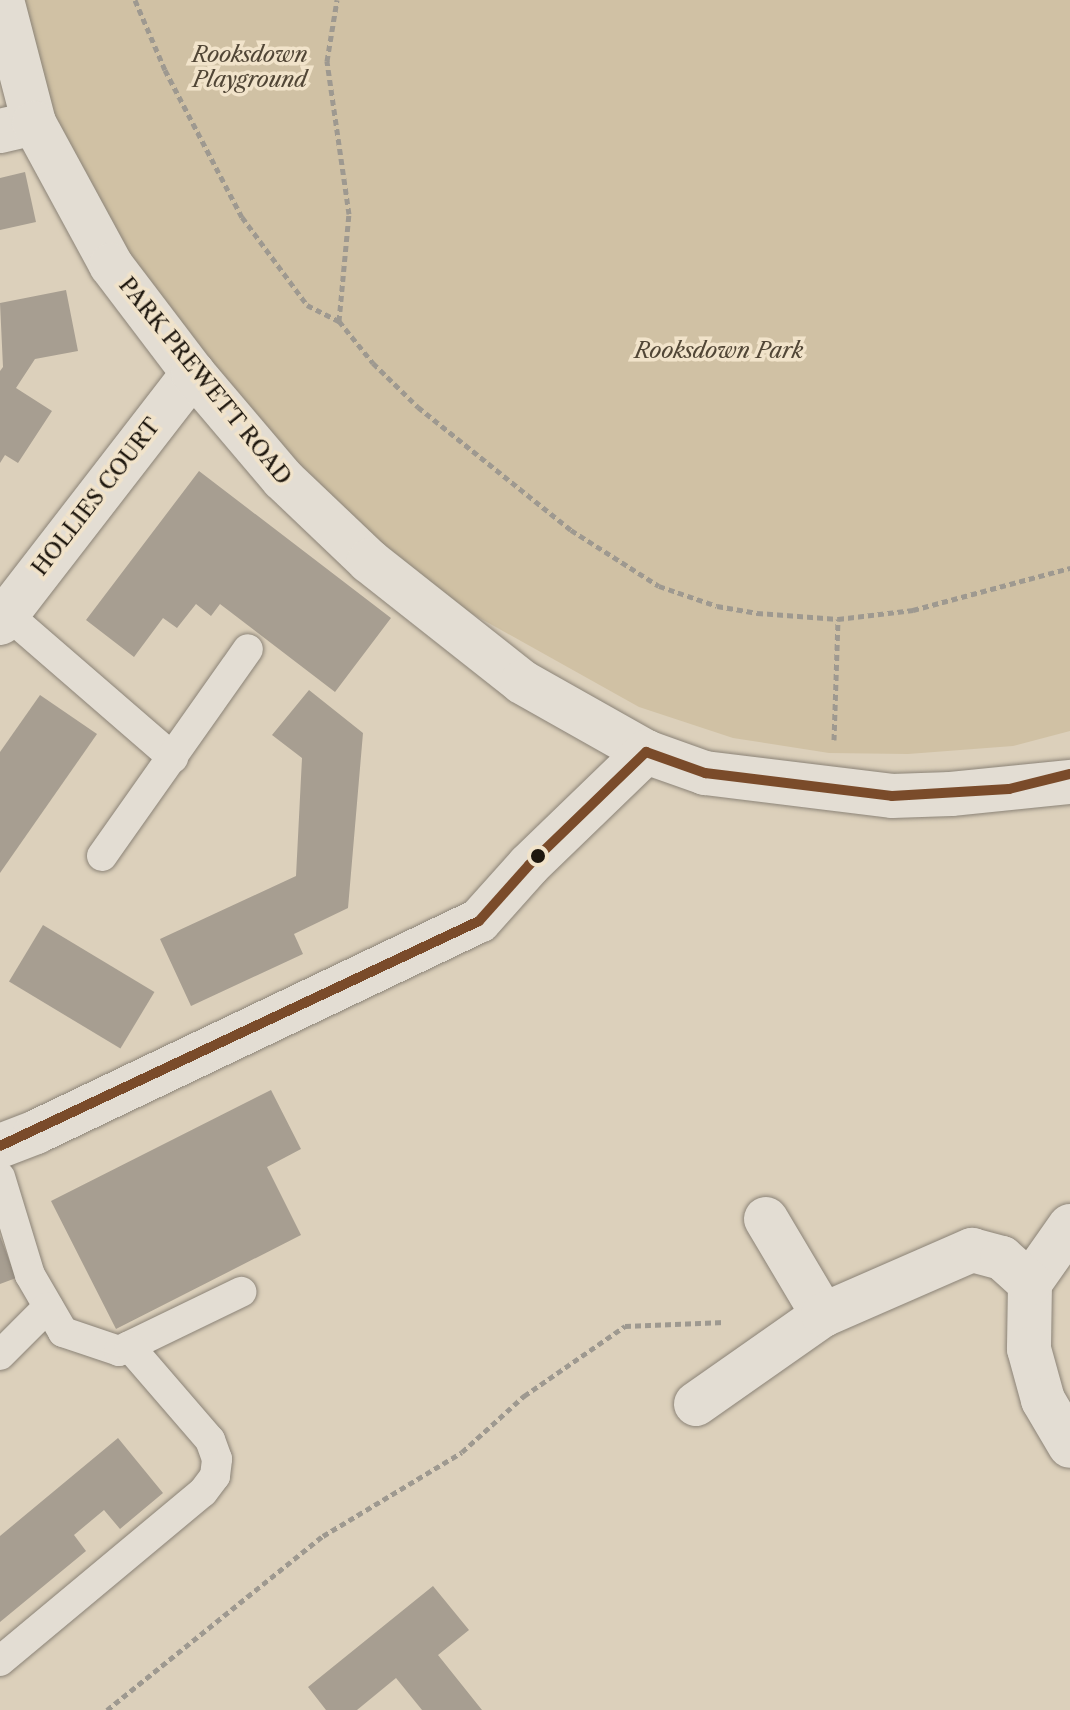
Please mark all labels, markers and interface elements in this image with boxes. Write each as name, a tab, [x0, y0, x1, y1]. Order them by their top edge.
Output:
park label: Rooksdown Playground	[192, 41, 308, 92]
street label: PARK PREWETT ROAD	[113, 272, 297, 490]
park label: Rooksdown Park	[635, 338, 803, 364]
street label: HOLLIES COURT	[26, 413, 166, 581]
unlabelled marker	[530, 848, 546, 864]

